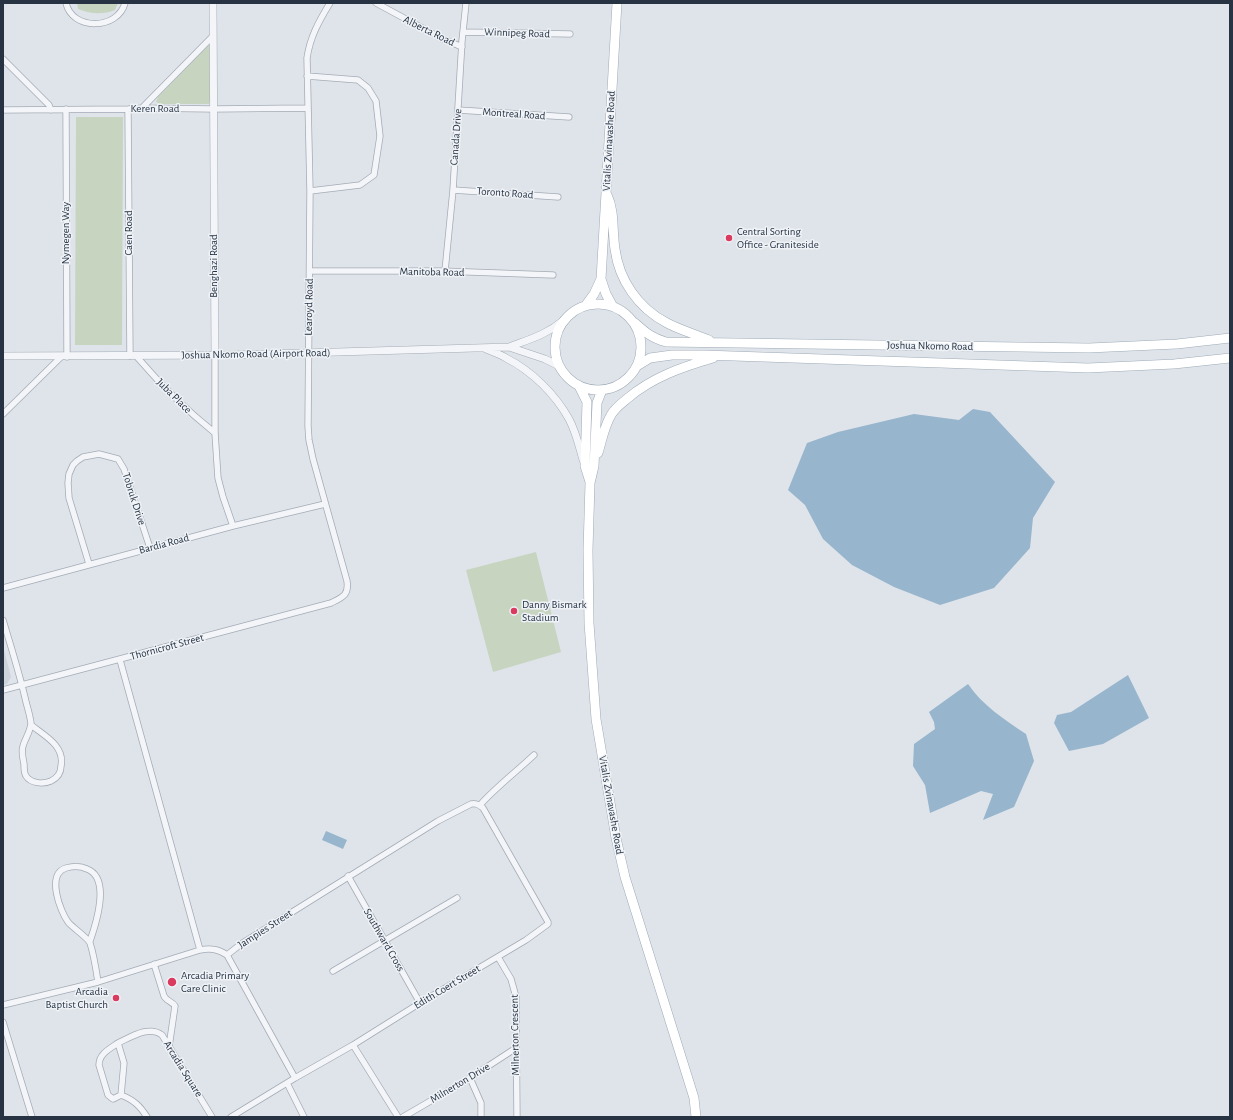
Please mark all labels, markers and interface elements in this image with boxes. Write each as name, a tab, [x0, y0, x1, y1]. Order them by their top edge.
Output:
street label: Alberta Road	[401, 13, 457, 49]
street label: Winnipeg Road	[484, 25, 550, 41]
street label: Vitalis Zvinavashe Road	[600, 91, 618, 191]
street label: Keren Road	[131, 102, 179, 116]
street label: Montreal Road	[482, 105, 546, 123]
street label: Canada Drive	[447, 108, 465, 166]
street label: Toronto Road	[476, 184, 534, 202]
street label: Nymegen Way	[59, 202, 73, 264]
street label: Caen Road	[122, 210, 136, 256]
place label: Central Sorting Office - Graniteside	[737, 225, 819, 251]
marker: Central Sorting Office - Graniteside	[724, 233, 734, 243]
street label: Benghazi Road	[207, 234, 221, 298]
street label: Manitoba Road	[399, 265, 465, 279]
street label: Learoyd Road	[302, 278, 316, 336]
street label: Joshua Nkomo Road	[887, 339, 973, 353]
street label: Joshua Nkomo Road (Airport Road)	[181, 346, 331, 362]
street label: Juba Place	[154, 376, 194, 416]
street label: Tobruk Drive	[119, 471, 149, 527]
street label: Bardia Road	[137, 531, 191, 557]
place label: Danny Bismark Stadium	[522, 598, 587, 624]
marker: Danny Bismark Stadium	[509, 606, 519, 616]
street label: Thornicroft Street	[129, 631, 205, 663]
street label: Vitalis Zvinavashe Road	[596, 754, 626, 856]
street label: Southward Cross	[361, 906, 407, 974]
street label: Jampies Street	[235, 907, 295, 951]
street label: Edith Coert Street	[411, 962, 483, 1012]
place label: Arcadia Primary Care Clinic	[181, 969, 249, 995]
marker: Arcadia Primary Care Clinic	[166, 976, 178, 988]
place label: Arcadia Baptist Church	[45, 985, 108, 1011]
marker: Arcadia Baptist Church	[111, 993, 121, 1003]
street label: Milnerton Crescent	[508, 994, 522, 1076]
street label: Arcadia Square	[160, 1038, 206, 1100]
street label: Milnerton Drive	[428, 1060, 492, 1106]

